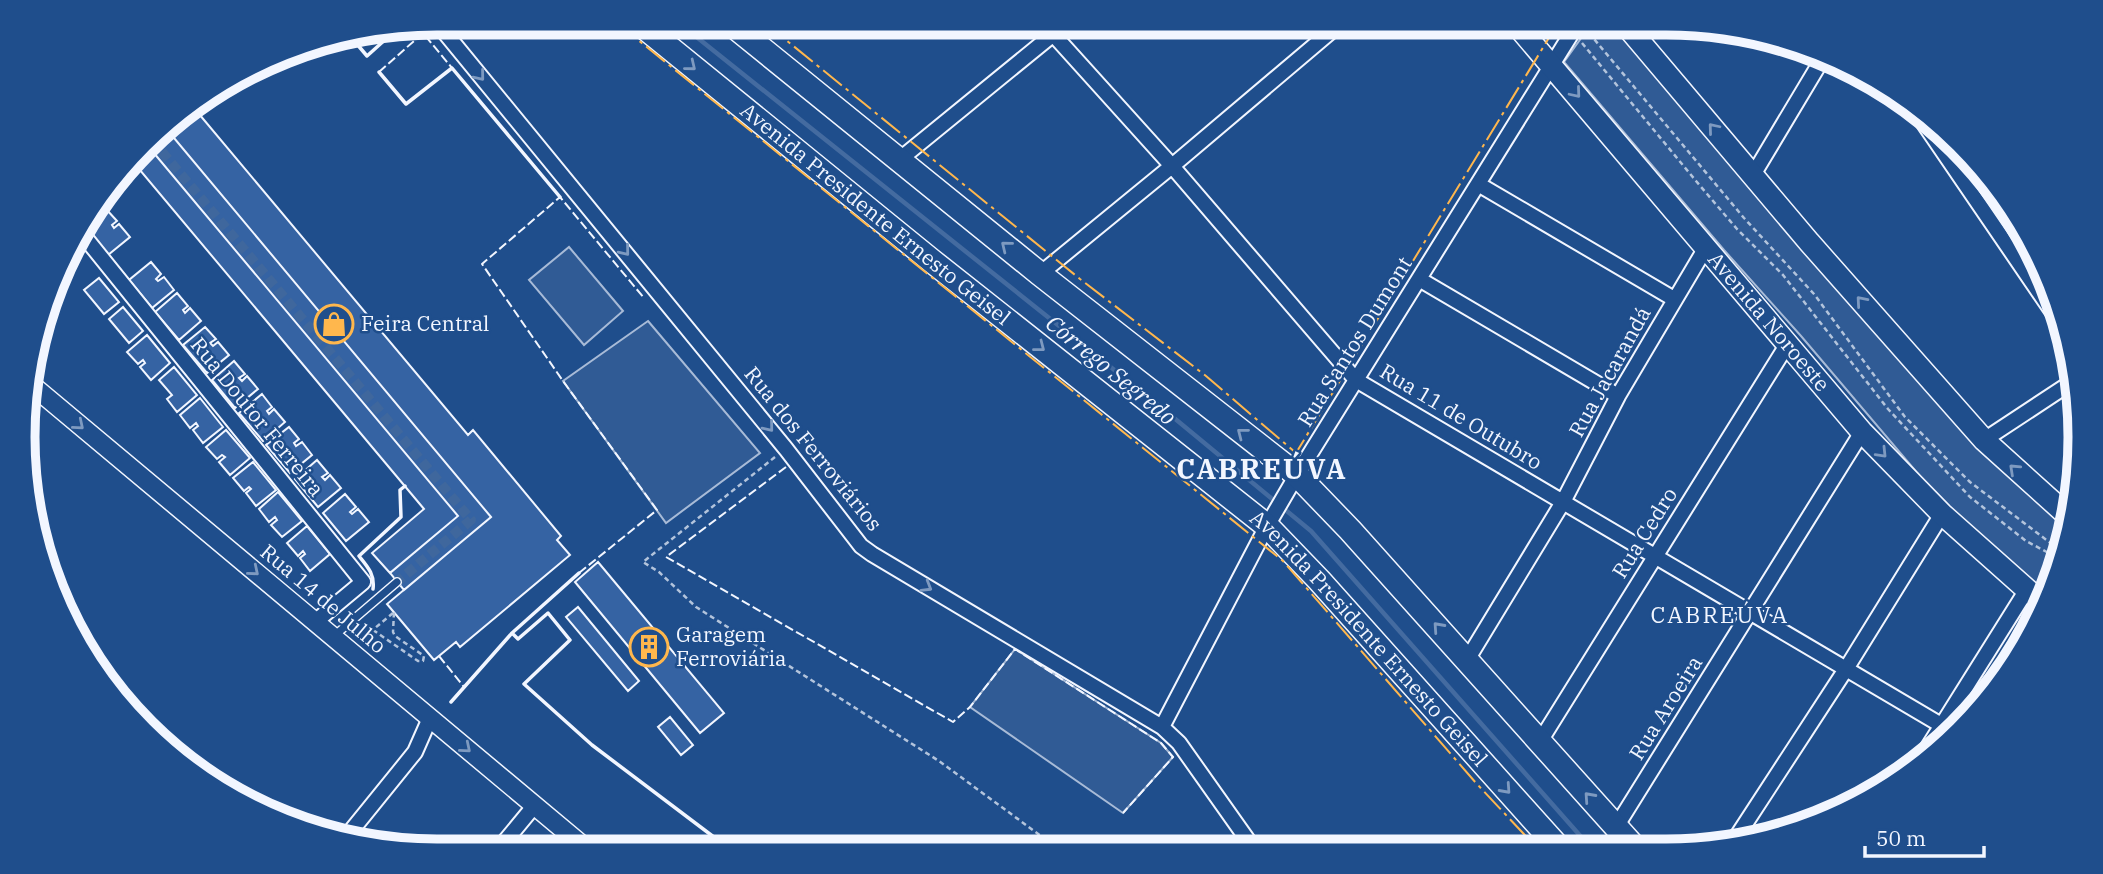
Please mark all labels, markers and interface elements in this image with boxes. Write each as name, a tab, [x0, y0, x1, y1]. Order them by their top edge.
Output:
one-way arrow	[683, 58, 696, 70]
one-way arrow	[472, 68, 485, 80]
one-way arrow	[1567, 86, 1580, 98]
street label: Avenida Presidente Ernesto Geisel	[735, 96, 1017, 331]
one-way arrow	[1709, 123, 1721, 136]
one-way arrow	[1002, 242, 1014, 255]
one-way arrow	[616, 244, 629, 256]
street label: Avenida Noroeste	[1702, 246, 1837, 397]
street label: Rua Santos Dumont	[1290, 251, 1418, 432]
one-way arrow	[1856, 296, 1869, 309]
street label: Rua Jacarandá	[1562, 301, 1657, 442]
shop icon: Feira Central	[313, 303, 355, 345]
water label: Córrego Segredo	[1040, 307, 1183, 431]
place label: Feira Central	[361, 309, 489, 337]
street label: Rua Doutor Ferreira	[185, 331, 331, 502]
one-way arrow	[1032, 339, 1045, 351]
street label: Rua 11 de Outubro	[1375, 357, 1548, 476]
street label: Rua dos Ferroviários	[739, 360, 889, 537]
one-way arrow	[71, 417, 84, 429]
one-way arrow	[760, 420, 773, 432]
one-way arrow	[1238, 428, 1250, 441]
one-way arrow	[1874, 444, 1887, 457]
district label: CABREÚVA	[1176, 450, 1348, 487]
one-way arrow	[2010, 464, 2023, 477]
street label: Rua Cedro	[1605, 482, 1683, 583]
street label: Avenida Presidente Ernesto Geisel	[1245, 503, 1494, 772]
street label: Rua 14 de Julho	[255, 537, 392, 659]
one-way arrow	[245, 563, 258, 575]
one-way arrow	[919, 579, 932, 592]
district label: CABREÚVA	[1651, 599, 1789, 629]
place label: Garagem Ferroviária	[676, 620, 786, 672]
one-way arrow	[1434, 623, 1446, 636]
building icon: Garagem Ferroviária	[628, 626, 670, 668]
street label: Rua Aroeira	[1622, 650, 1708, 765]
one-way arrow	[457, 740, 470, 752]
one-way arrow	[1498, 780, 1510, 793]
one-way arrow	[1585, 793, 1597, 806]
scale bar	[1865, 814, 1984, 858]
text: 50 m	[1876, 824, 1926, 852]

